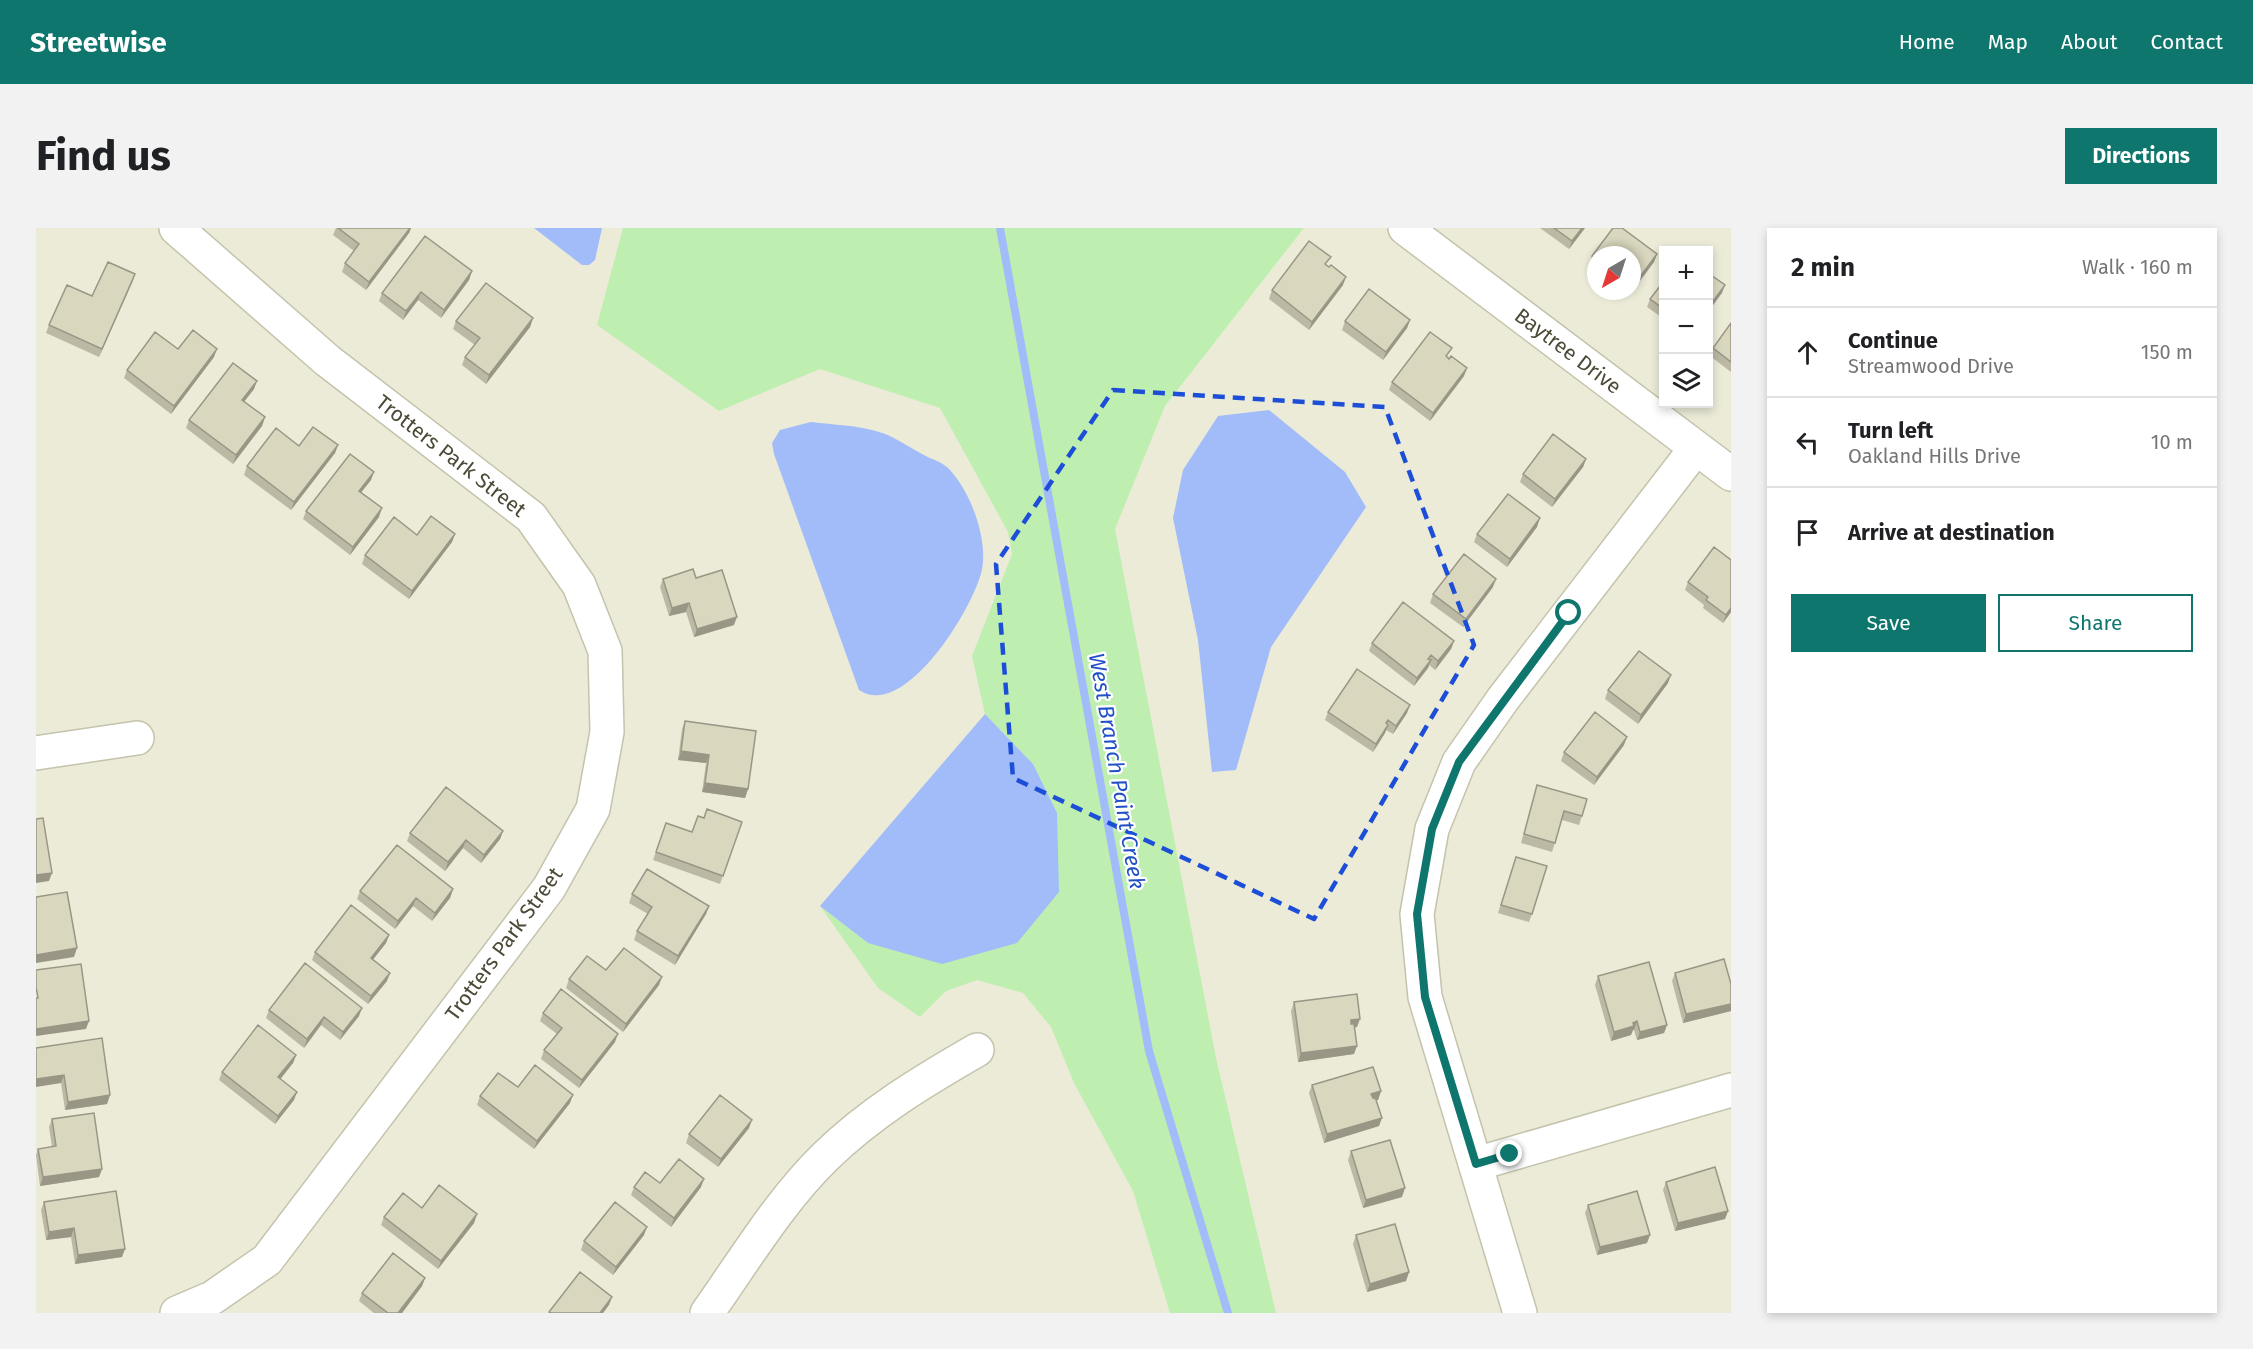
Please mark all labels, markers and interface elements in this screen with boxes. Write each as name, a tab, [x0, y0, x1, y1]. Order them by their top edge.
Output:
text: Streetwise	[30, 26, 167, 59]
text: Home	[1899, 29, 1955, 55]
text: Map	[1988, 29, 2028, 55]
text: About	[2061, 29, 2118, 55]
text: Contact	[2151, 29, 2223, 55]
button: Directions	[2065, 128, 2217, 184]
text: Find us	[36, 131, 171, 181]
north arrow	[1587, 246, 1641, 300]
map controls	[1659, 246, 1713, 408]
button: +	[1659, 246, 1713, 300]
text: 2 min	[1791, 252, 1855, 283]
text: Walk · 160 m	[2082, 255, 2193, 279]
button: −	[1659, 300, 1713, 354]
street label: Baytree Drive	[1509, 302, 1627, 400]
text: Continue	[1848, 327, 1938, 354]
icon: ahead	[1791, 336, 1824, 369]
text: 150 m	[2141, 340, 2193, 364]
button: layers	[1659, 354, 1713, 408]
text: Streamwood Drive	[1848, 354, 2014, 378]
street label: Trotters Park Street	[371, 389, 532, 523]
text: Turn left	[1848, 417, 1933, 444]
icon: left	[1791, 426, 1824, 459]
text: 10 m	[2151, 430, 2193, 454]
text: Oakland Hills Drive	[1848, 444, 2021, 468]
icon: arrive	[1791, 516, 1824, 549]
text: Arrive at destination	[1848, 519, 2055, 546]
button: Save	[1791, 594, 1986, 652]
button: Share	[1998, 594, 2193, 652]
route start	[1555, 599, 1581, 625]
water label: West Branch Paint Creek	[1083, 651, 1151, 891]
street label: Trotters Park Street	[440, 862, 569, 1026]
route end	[1496, 1140, 1522, 1166]

